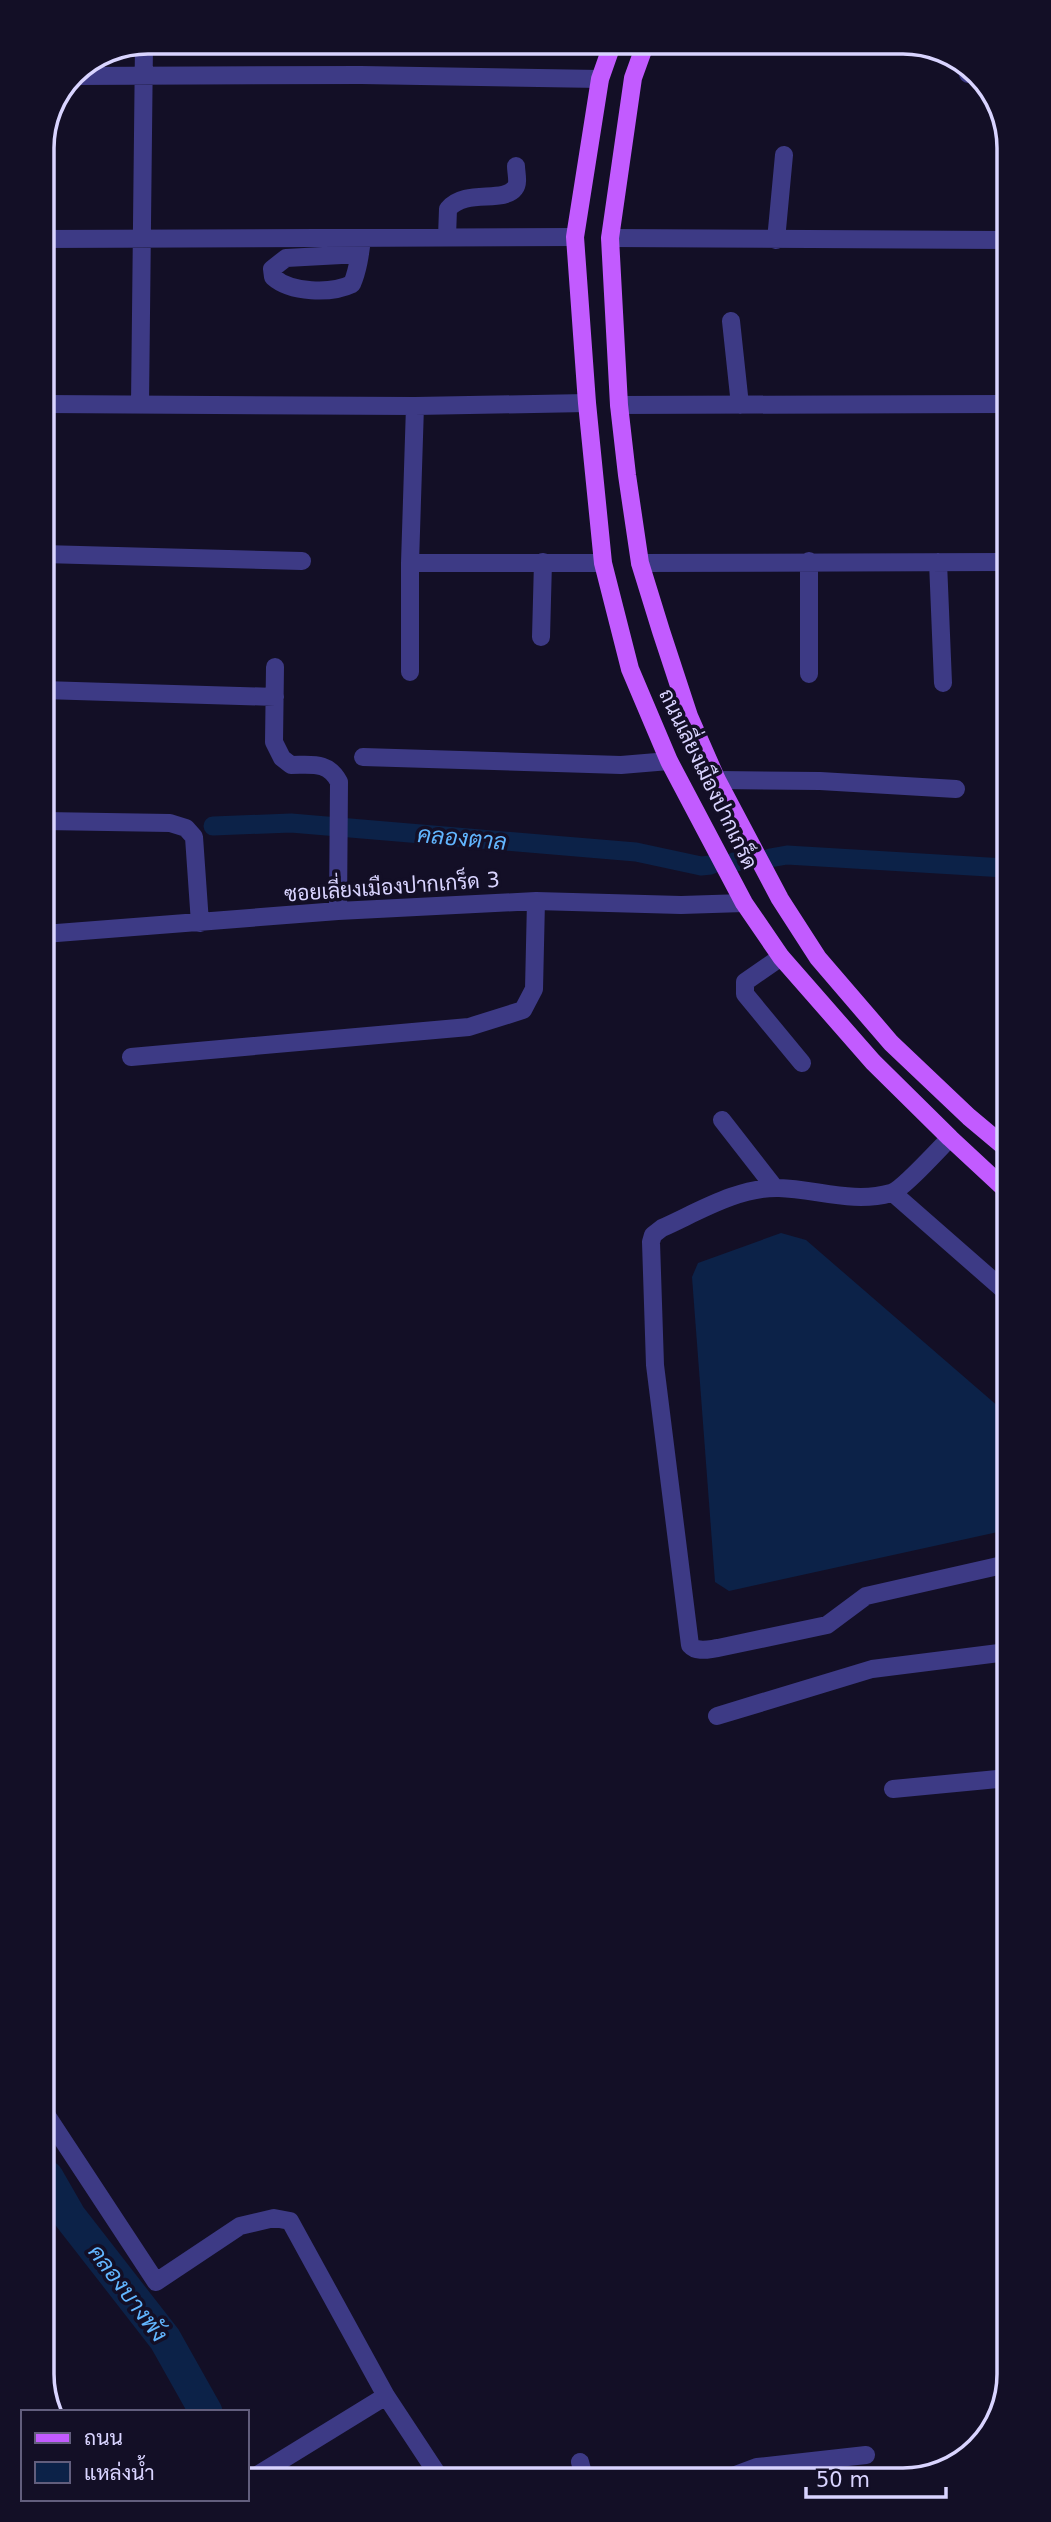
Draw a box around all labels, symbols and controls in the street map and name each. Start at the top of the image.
street label: ถนนเลี่ยงเมืองปากเกร็ด [654,681,769,873]
water label: คลองตาล [416,821,508,855]
street label: ซอยเลี่ยงเมืองปากเกร็ด 3 [283,860,501,907]
water label: คลองบางพัง [83,2239,174,2347]
legend [21,2410,248,2501]
text: ถนน [84,2426,123,2450]
text: แหล่งน้ำ [84,2455,155,2485]
scale bar [806,2456,946,2500]
text: 50 m [816,2468,870,2492]

